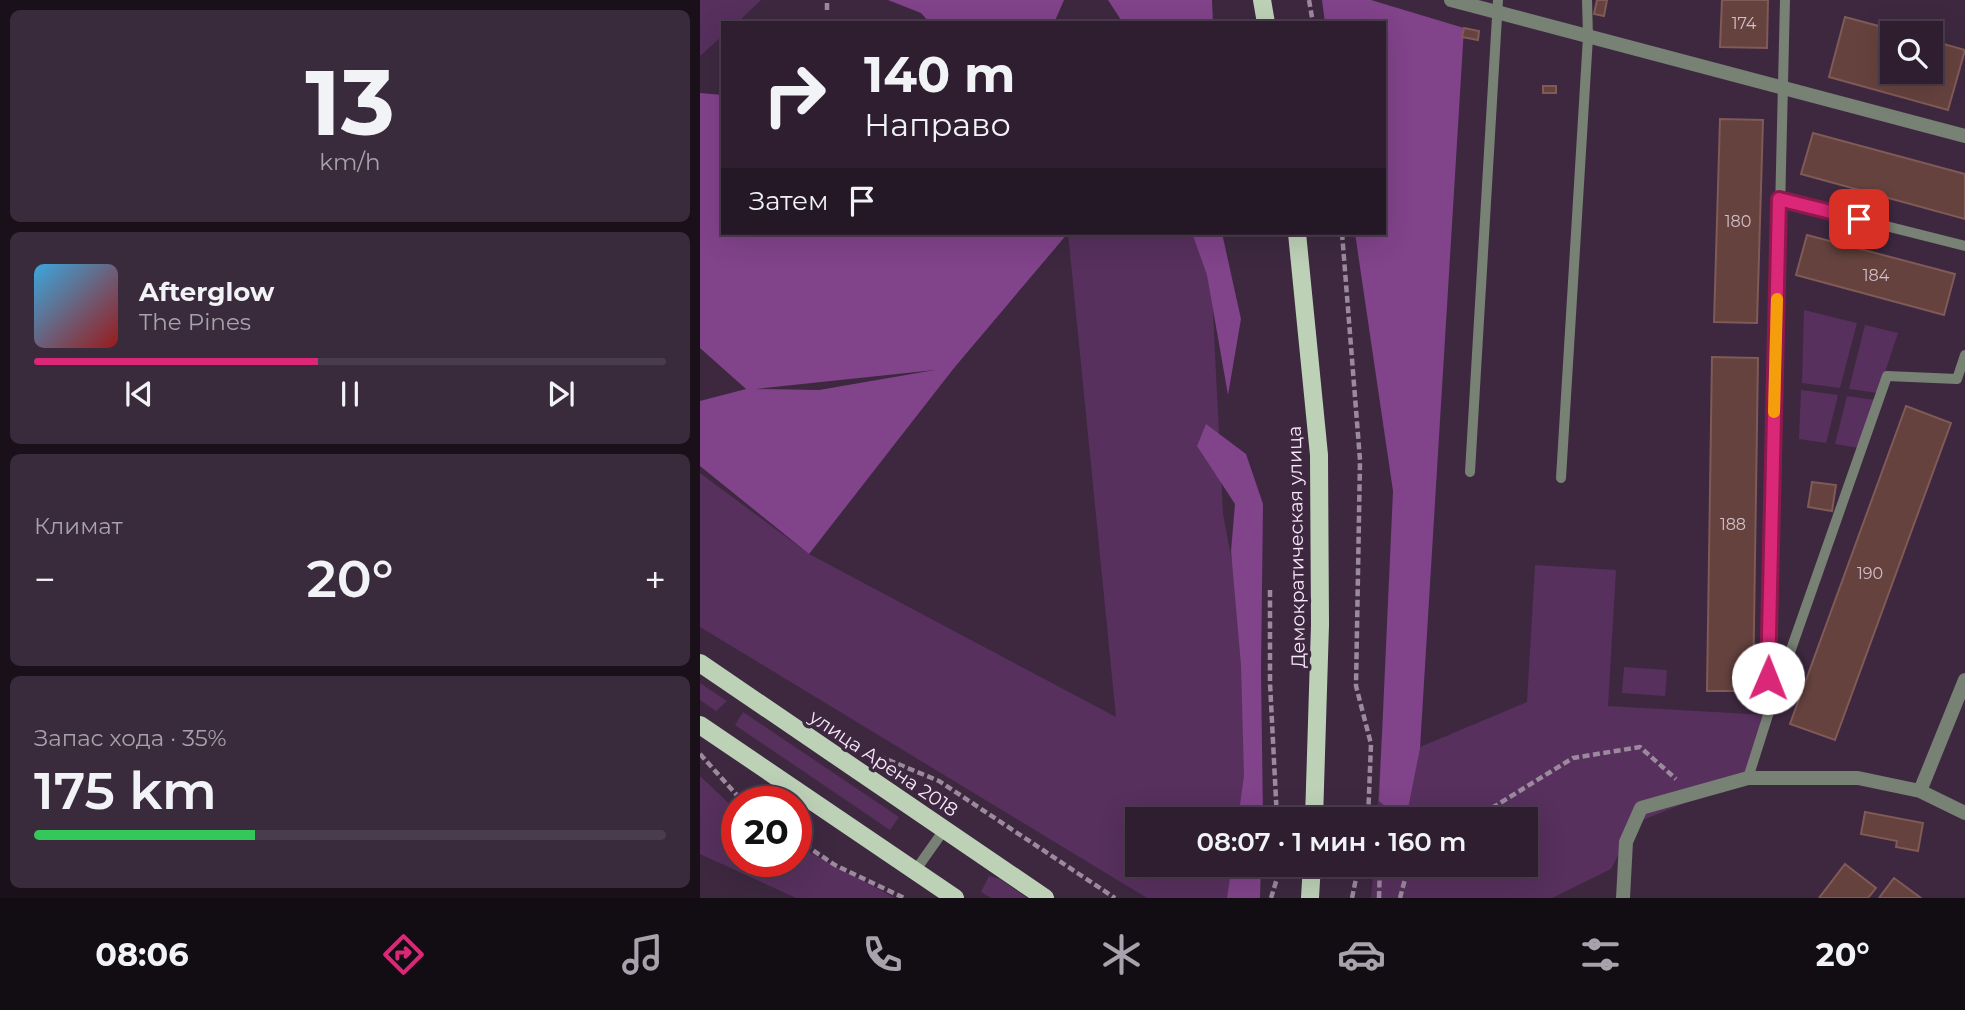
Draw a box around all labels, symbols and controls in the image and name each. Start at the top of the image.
house number: 174 [1732,14,1757,33]
map controls [1880,21,1943,84]
button: search [1880,21,1943,84]
text: 140 m [864,45,1016,104]
text: 13 [305,47,395,158]
icon: right [749,49,840,140]
text: Направо [864,105,1011,144]
text: km/h [319,148,381,176]
icon: arrive [843,182,881,220]
text: Затем [749,185,829,217]
pin [1829,189,1889,249]
icon: arrive [1840,200,1878,238]
house number: 180 [1725,212,1751,231]
house number: 184 [1863,266,1890,285]
text: Afterglow [139,276,274,308]
text: The Pines [139,308,251,336]
icon: previous [120,375,158,413]
icon: pause [331,375,369,413]
icon: next [542,375,580,413]
street label: Демократическая улица [1283,426,1310,668]
text: Климат [34,512,123,540]
house number: 188 [1720,515,1746,534]
text: 20° [306,547,394,610]
text: − [34,556,56,603]
text: + [644,556,666,603]
house number: 190 [1857,564,1883,583]
position arrow [1731,641,1805,715]
street label: улица Арена 2018 [804,705,962,822]
text: Запас хода · 35% [34,724,227,752]
text: 175 km [34,759,217,822]
speed limit sign: 20 [721,786,812,877]
text: 08:07 · 1 мин · 160 m [1197,826,1466,858]
icon: directions [379,930,428,979]
icon: music [618,930,667,979]
icon: phone [858,930,907,979]
icon: climate [1097,930,1146,979]
icon: car [1337,930,1386,979]
icon: filters [1576,930,1625,979]
text: 08:06 [95,935,189,974]
text: 20° [1816,935,1870,974]

